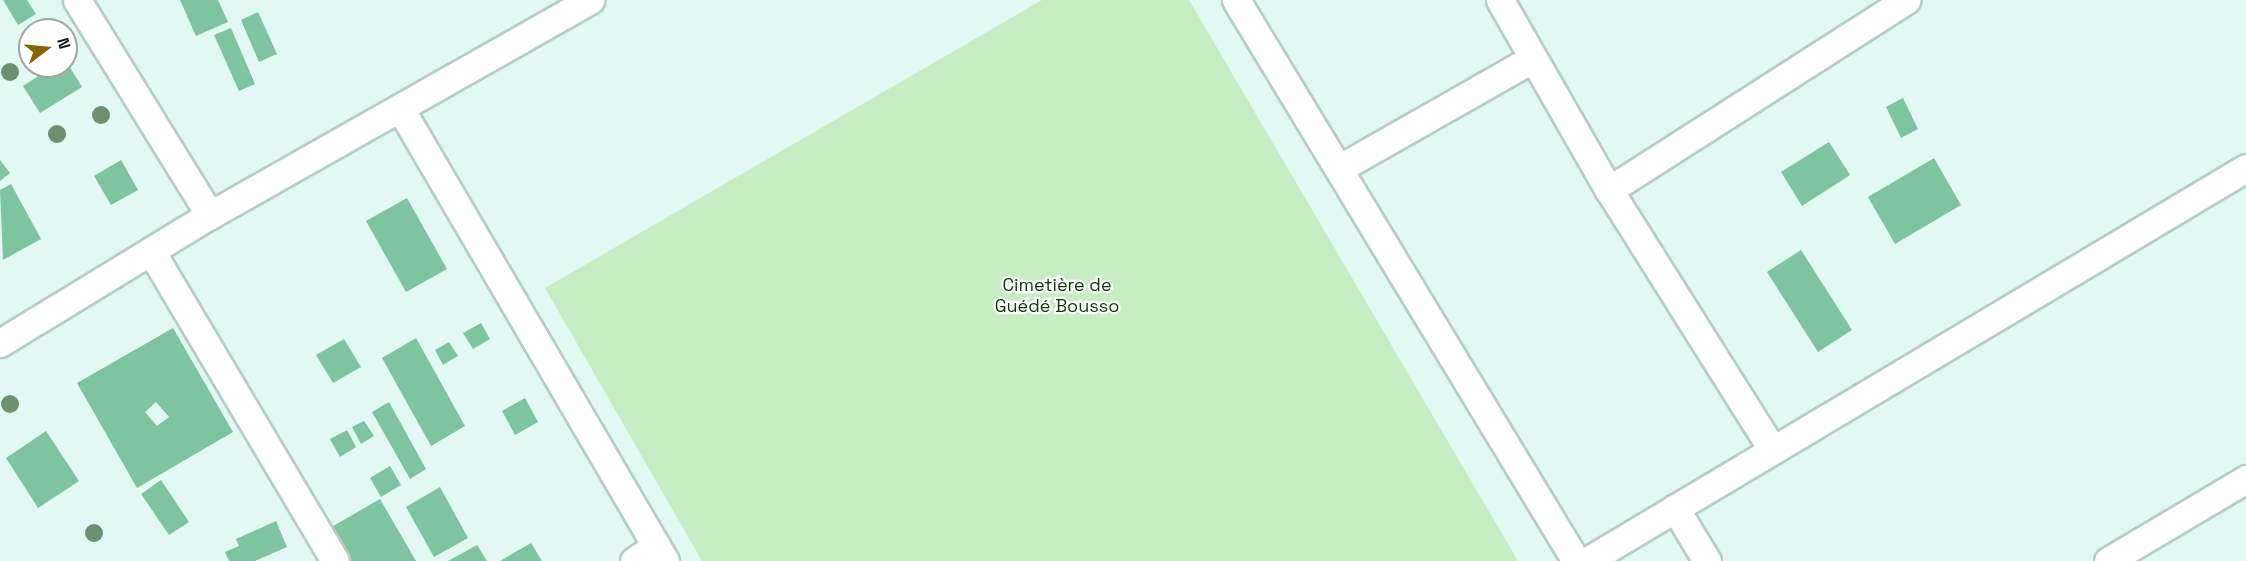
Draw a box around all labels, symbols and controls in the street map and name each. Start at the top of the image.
north arrow [18,18,78,78]
text: N [52,35,75,51]
park label: Cimetière de Guédé Bousso [995,275,1119,318]

